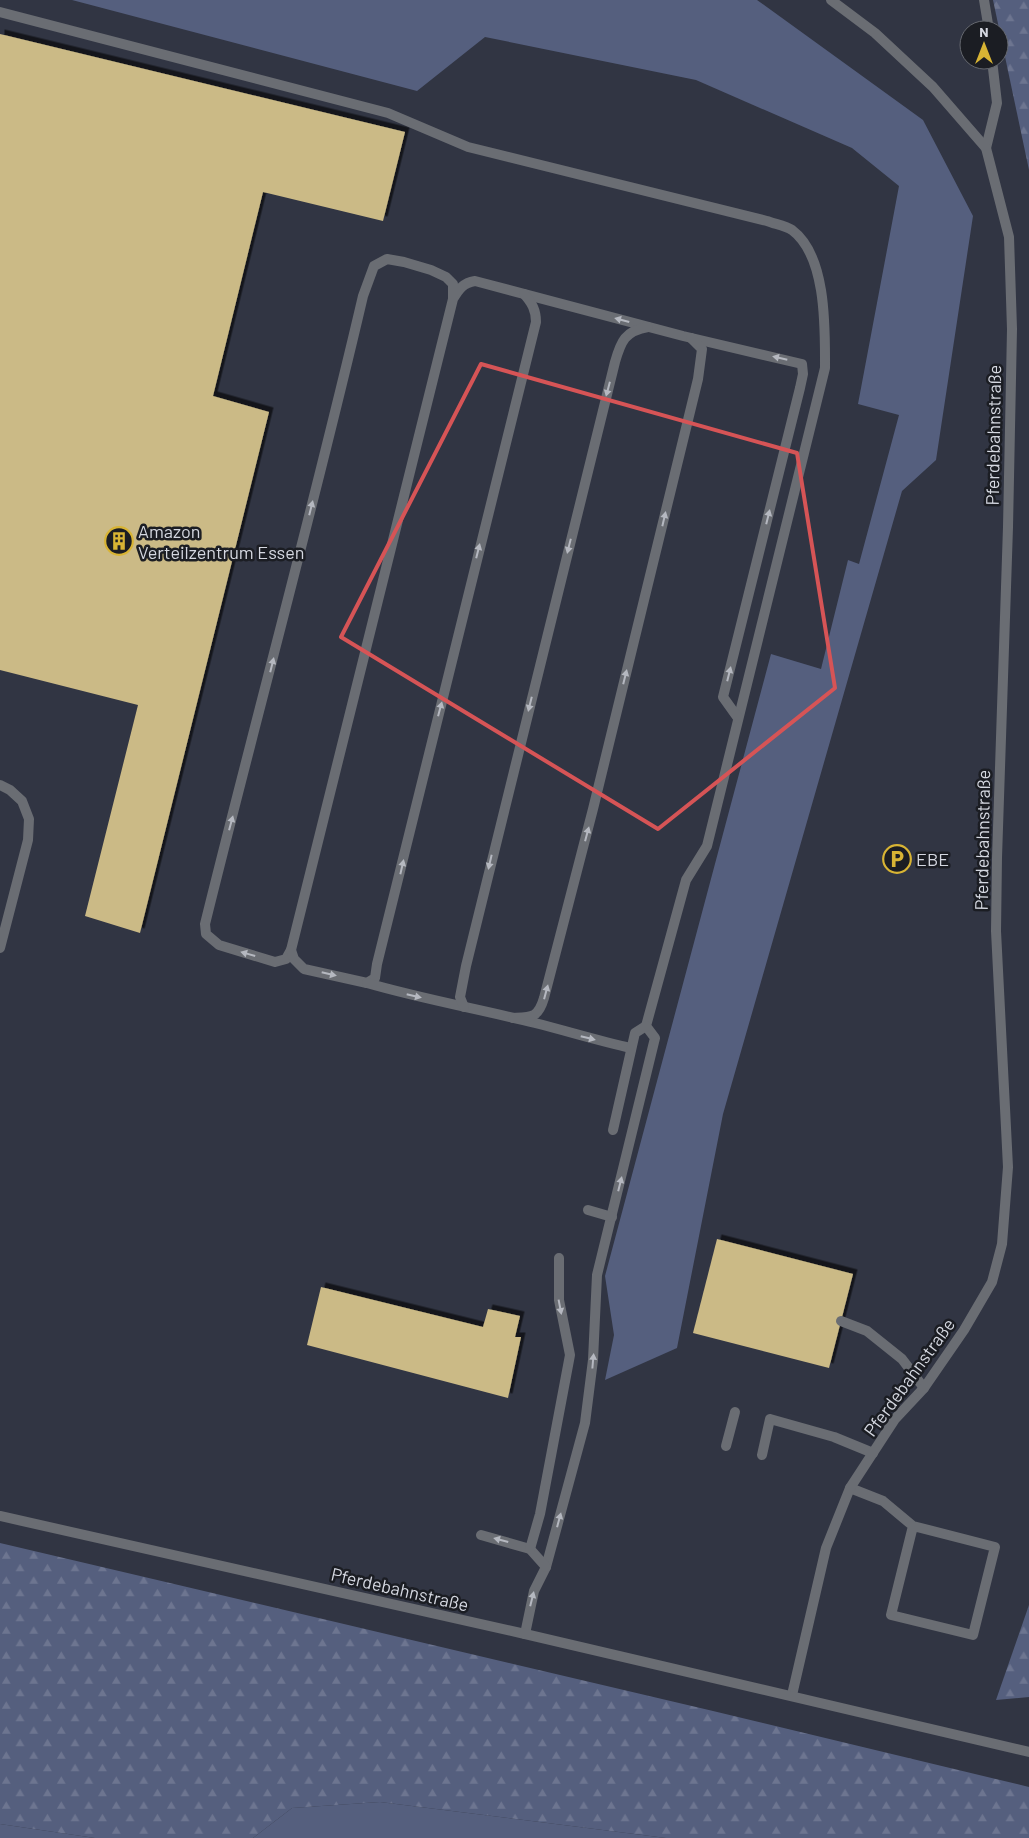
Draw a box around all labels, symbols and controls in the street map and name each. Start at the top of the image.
north arrow [959,20,1009,70]
text: N [979,23,989,40]
one-way arrow [614,315,629,323]
one-way arrow [772,354,787,362]
street label: Pferdebahnstraße [981,364,1005,506]
one-way arrow [603,381,611,396]
one-way arrow [308,500,316,515]
one-way arrow [765,509,773,524]
one-way arrow [660,511,668,526]
place label: Amazon Verteilzentrum Essen [138,520,305,563]
building icon: Amazon Verteilzentrum Essen [104,526,134,556]
one-way arrow [565,539,573,554]
one-way arrow [474,544,482,559]
one-way arrow [268,658,276,673]
one-way arrow [725,667,733,682]
one-way arrow [621,669,629,684]
one-way arrow [526,697,534,712]
one-way arrow [437,702,445,717]
street label: Pferdebahnstraße [970,769,994,911]
one-way arrow [227,815,235,830]
one-way arrow [583,827,591,842]
parking icon: EBE [882,844,912,874]
place label: EBE [916,848,949,870]
one-way arrow [486,854,494,869]
one-way arrow [398,860,406,875]
one-way arrow [241,950,256,958]
one-way arrow [321,970,336,978]
one-way arrow [542,984,550,999]
one-way arrow [406,992,421,1000]
one-way arrow [581,1034,596,1042]
one-way arrow [616,1177,624,1192]
one-way arrow [557,1299,565,1315]
street label: Pferdebahnstraße [859,1314,959,1440]
one-way arrow [589,1353,597,1369]
one-way arrow [555,1512,563,1527]
one-way arrow [493,1535,508,1543]
street label: Pferdebahnstraße [329,1562,471,1616]
one-way arrow [528,1592,536,1607]

